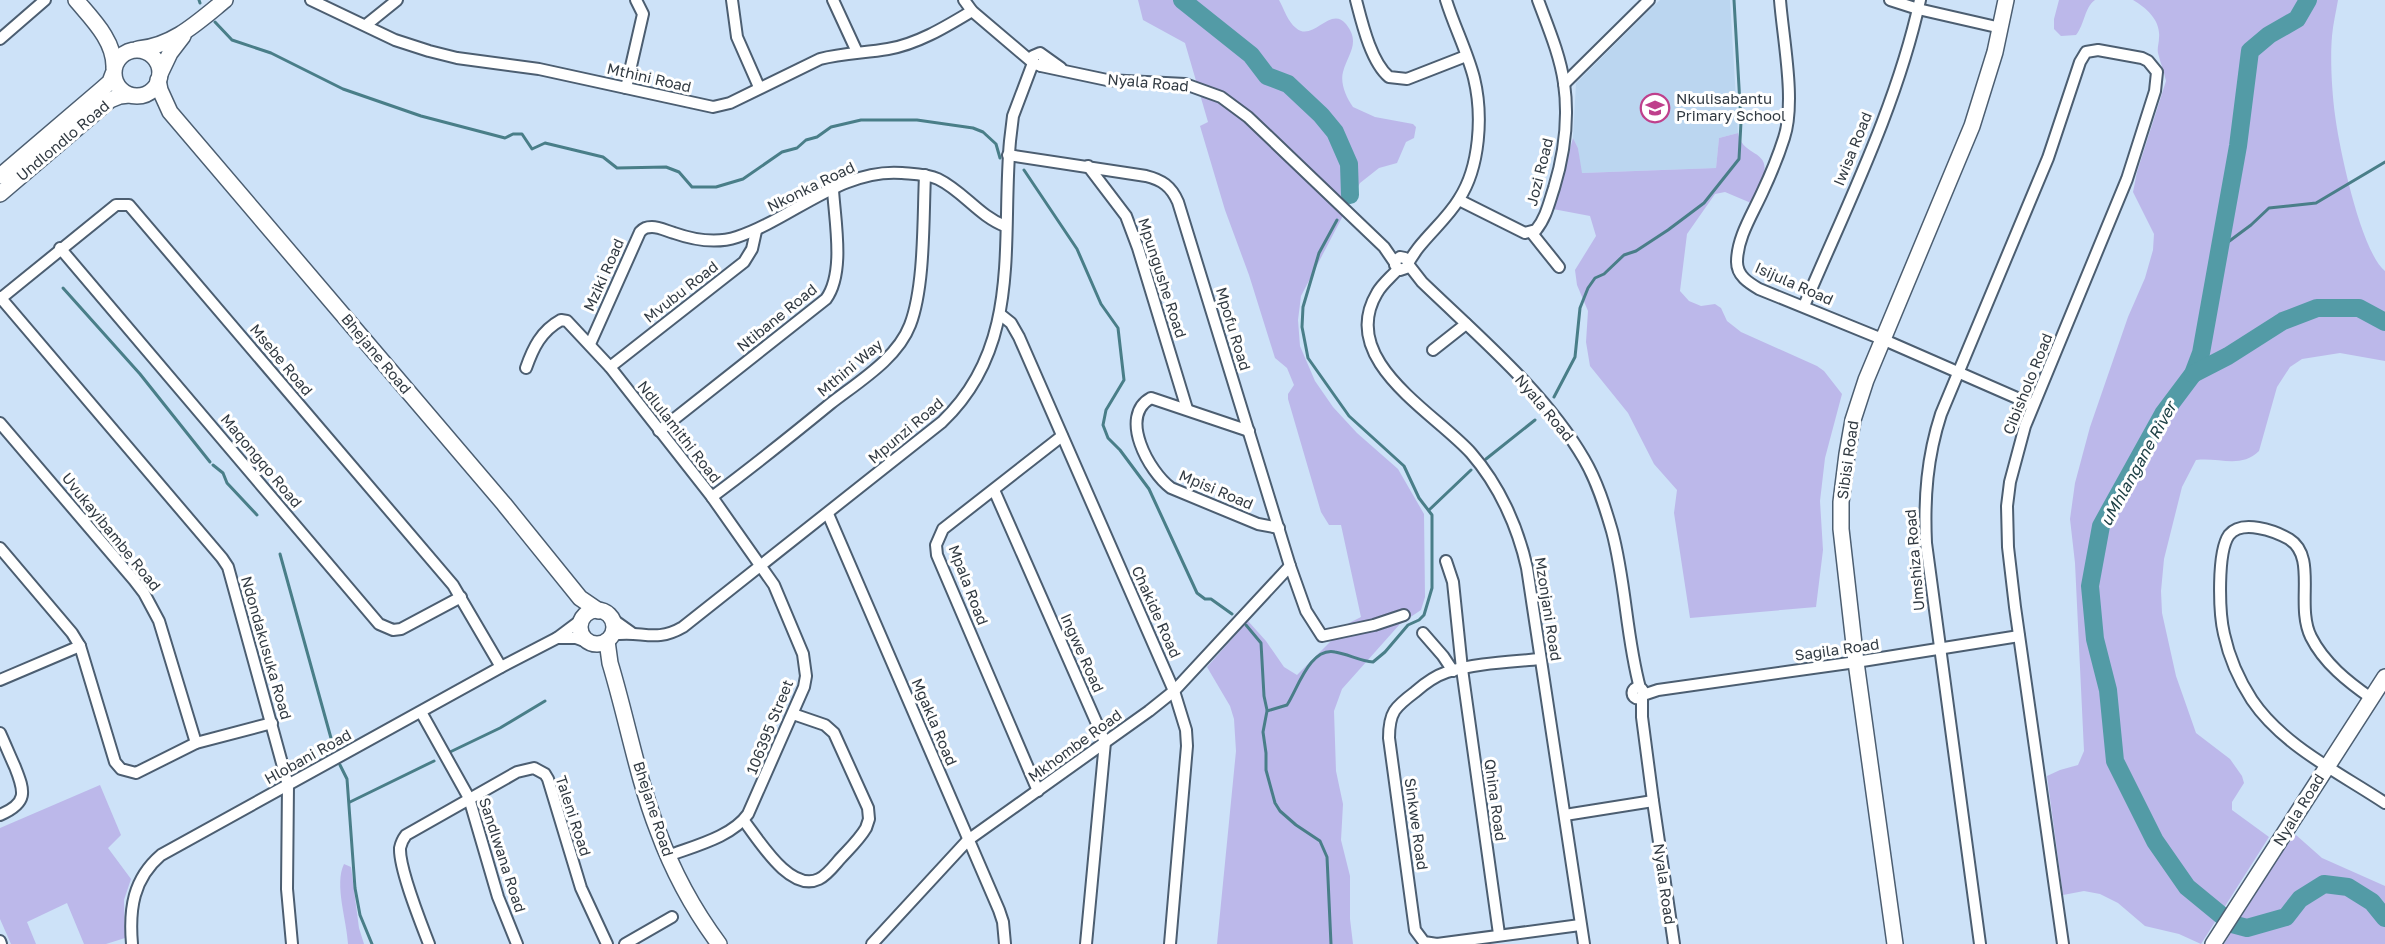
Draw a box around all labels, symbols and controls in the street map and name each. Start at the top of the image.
street label: Mthini Road [605,59,693,95]
street label: Nyala Road [1107,69,1190,95]
place label: Nkulisabantu Primary School [1676,89,1786,124]
school or university icon: Nkulisabantu Primary School [1639,92,1671,124]
street label: Undlondlo Road [12,96,112,184]
street label: Iwisa Road [1829,109,1875,188]
street label: Jozi Road [1522,136,1556,208]
street label: Nkonka Road [764,157,857,215]
street label: Mpungushe Road [1135,215,1191,340]
street label: Mziki Road [579,235,627,314]
street label: Mvubu Road [640,257,721,326]
street label: Isijula Road [1753,258,1836,308]
street label: Ntibane Road [733,280,820,355]
street label: Mpofu Road [1213,285,1255,372]
street label: Bhejane Road [338,310,415,397]
street label: Msebe Road [247,320,317,399]
street label: Cibisholo Road [1999,330,2056,437]
street label: Mthini Way [813,334,886,400]
street label: Nyala Road [1512,370,1578,444]
street label: Ndlulamithi Road [634,377,725,486]
street label: Mpunzi Road [864,394,947,467]
water label: uMhlangane River [2096,396,2182,529]
street label: Maqongqo Road [217,410,306,511]
street label: Sibisi Road [1833,419,1861,500]
street label: Mpisi Road [1177,465,1256,513]
street label: Uvukayibambe Road [59,469,165,594]
street label: Umshiza Road [1901,508,1927,612]
street label: Mpala Road [945,542,992,627]
street label: Mzonjani Road [1532,556,1566,662]
street label: Chakide Road [1129,563,1185,660]
street label: Ndondakusuka Road [238,574,296,722]
street label: Ingwe Road [1058,610,1108,695]
street label: Sagila Road [1793,634,1880,664]
street label: Mgakla Road [908,675,961,768]
street label: 106395 Street [742,677,796,777]
street label: Mkhombe Road [1024,705,1125,785]
street label: Hlobani Road [261,725,354,787]
street label: Qhina Road [1481,758,1511,842]
street label: Bhejane Road [630,759,678,859]
street label: Nyala Road [2269,770,2327,849]
street label: Taleni Road [552,773,595,858]
street label: Sinkwe Road [1402,777,1432,871]
street label: Sandlwana Road [476,795,530,914]
street label: Nyala Road [1650,842,1680,926]

